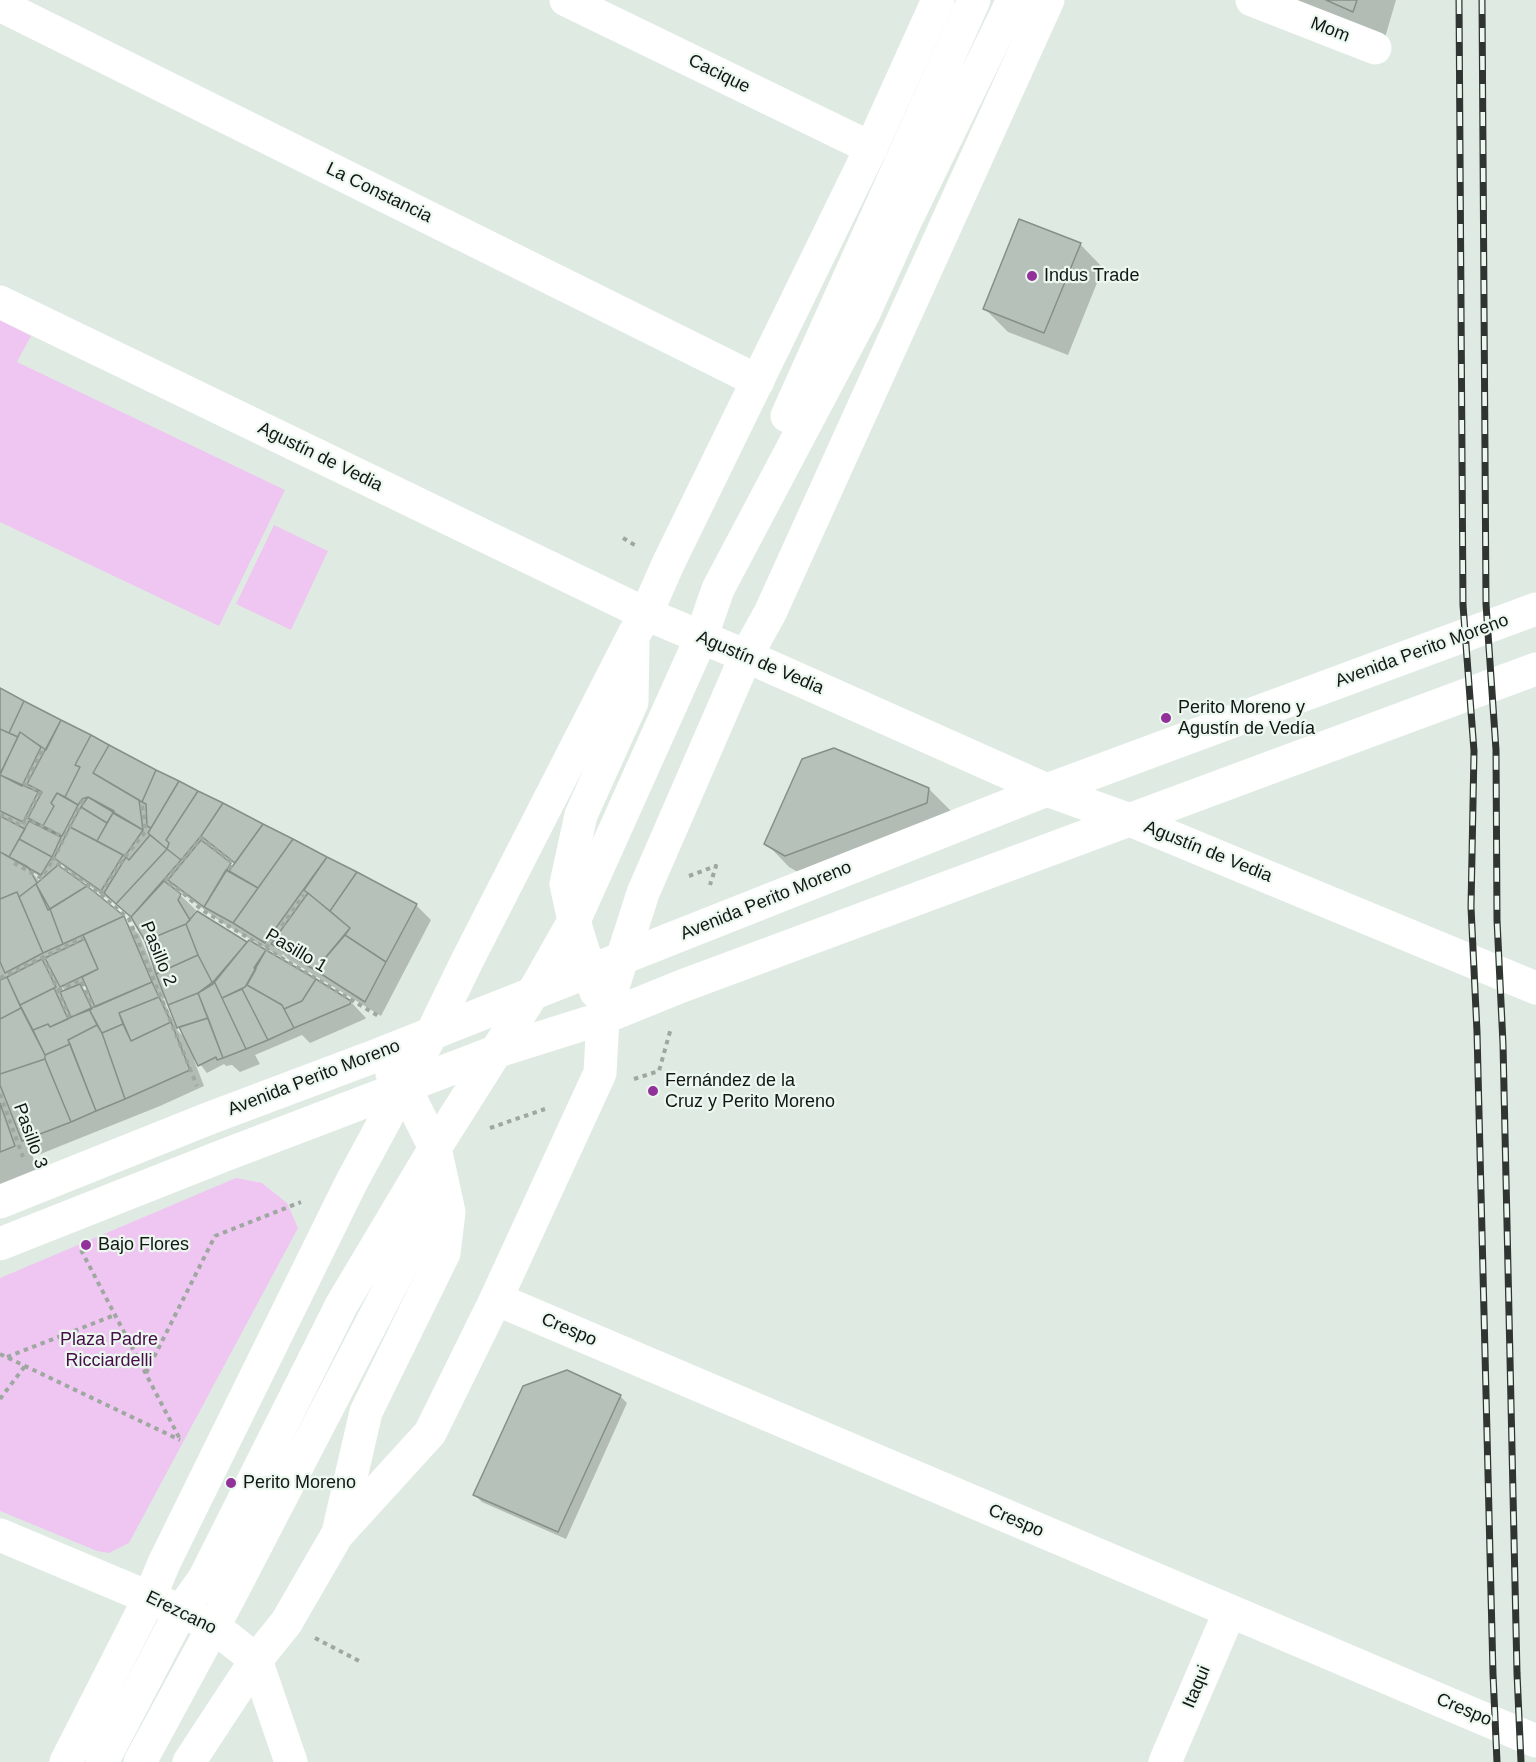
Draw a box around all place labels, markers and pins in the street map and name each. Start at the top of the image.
place label: Indus Trade [1044,265,1139,287]
marker: Indus Trade [1025,269,1039,283]
place label: Perito Moreno y Agustín de Vedía [1178,697,1315,740]
marker: Perito Moreno y Agustín de Vedía [1159,711,1173,725]
place label: Fernández de la Cruz y Perito Moreno [665,1070,835,1112]
marker: Fernández de la Cruz y Perito Moreno [646,1084,660,1098]
place label: Bajo Flores [98,1234,189,1256]
marker: Bajo Flores [79,1238,93,1252]
place label: Perito Moreno [243,1472,356,1494]
marker: Perito Moreno [224,1476,238,1490]

